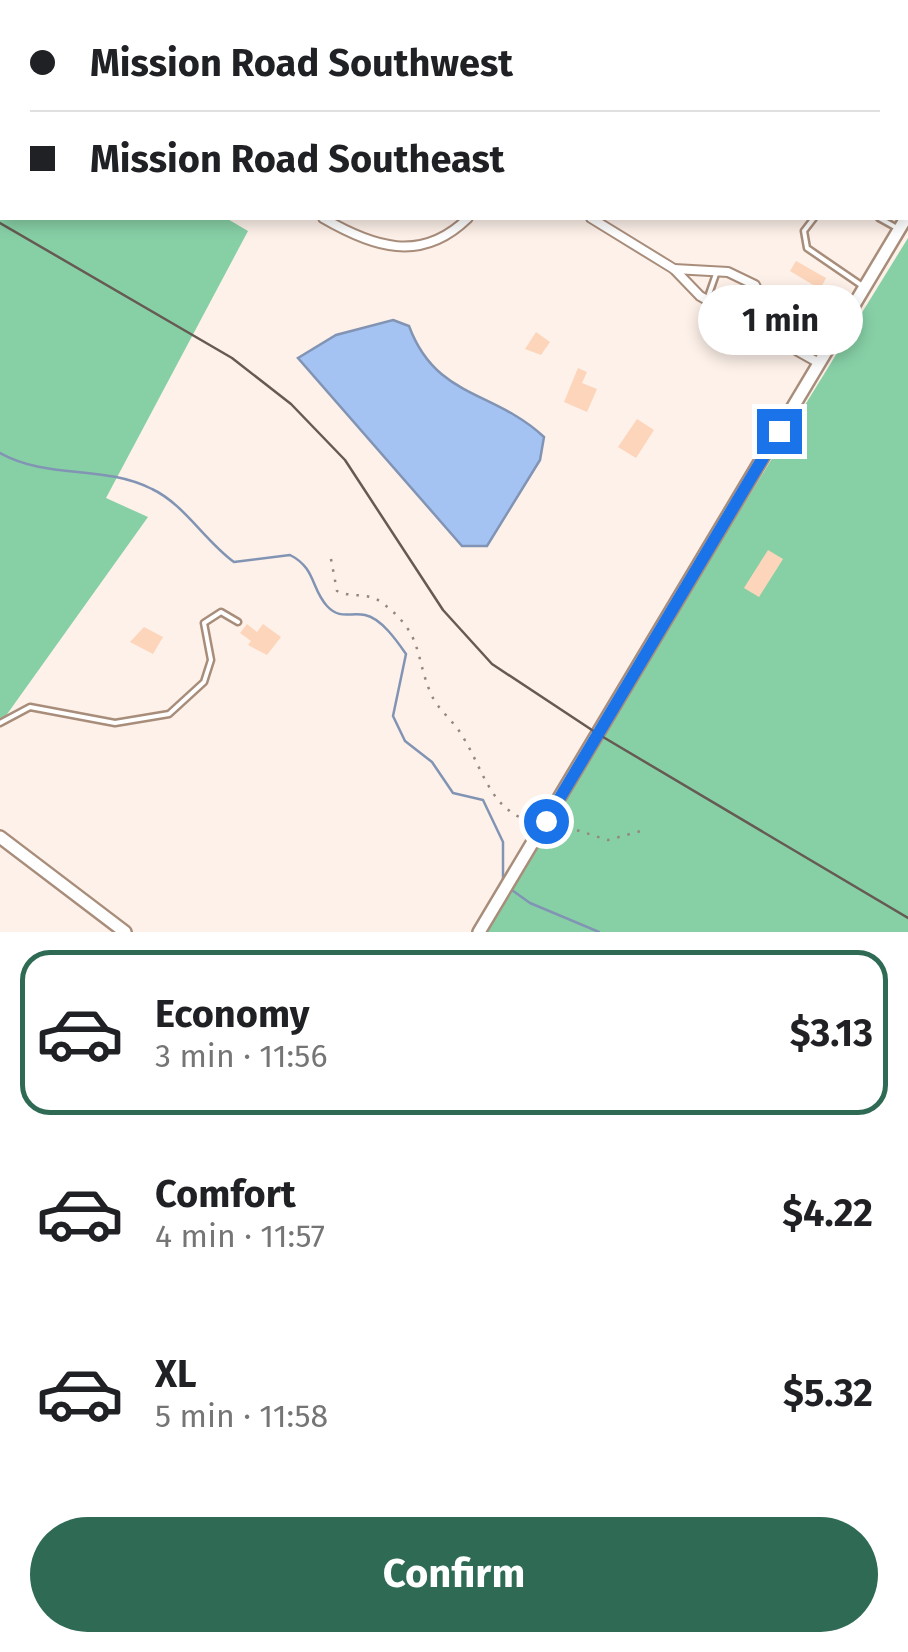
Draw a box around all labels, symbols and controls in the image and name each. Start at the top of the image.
text: Mission Road Southwest [90,40,513,86]
text: Mission Road Southeast [90,136,505,182]
callout: 1 min [696,286,862,356]
text: 1 min [742,301,819,339]
route end [757,409,802,454]
route start [524,799,569,844]
icon: car [35,988,125,1078]
text: Economy [155,991,310,1037]
text: $3.13 [790,1010,873,1056]
text: 3 min · 11:56 [155,1037,327,1075]
icon: car [35,1168,125,1258]
text: Comfort [155,1171,296,1217]
text: $4.22 [782,1190,873,1236]
text: 4 min · 11:57 [155,1217,325,1255]
icon: car [35,1348,125,1438]
text: XL [155,1351,197,1397]
text: $5.32 [783,1370,873,1416]
text: 5 min · 11:58 [155,1397,328,1435]
button: Confirm [30,1517,878,1632]

